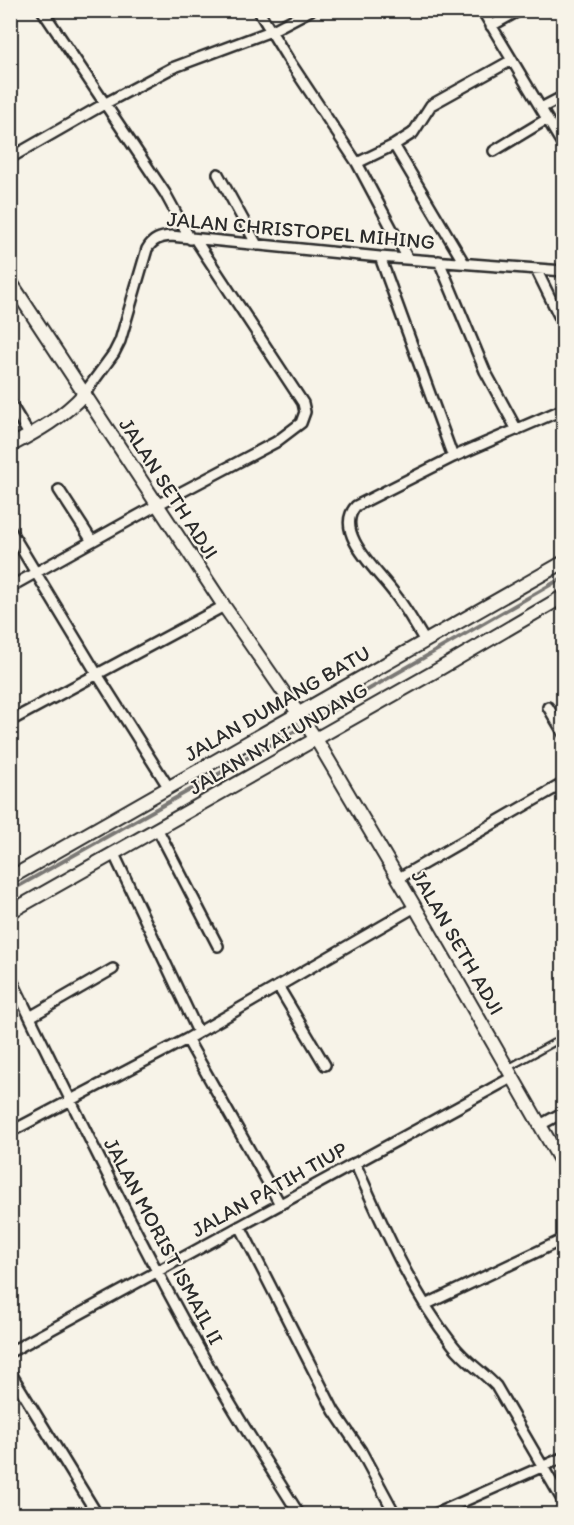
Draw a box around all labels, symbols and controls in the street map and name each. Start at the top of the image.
street label: JALAN CHRISTOPEL MIHING [166,206,436,254]
street label: JALAN SETH ADJI [114,413,224,563]
street label: JALAN DUMANG BATU [180,640,374,766]
street label: JALAN NYAI UNDANG [184,677,372,799]
street label: JALAN SETH ADJI [406,865,510,1019]
street label: JALAN MORIST ISMAIL II [99,1133,229,1349]
street label: JALAN PATIH TIUP [187,1136,351,1242]

